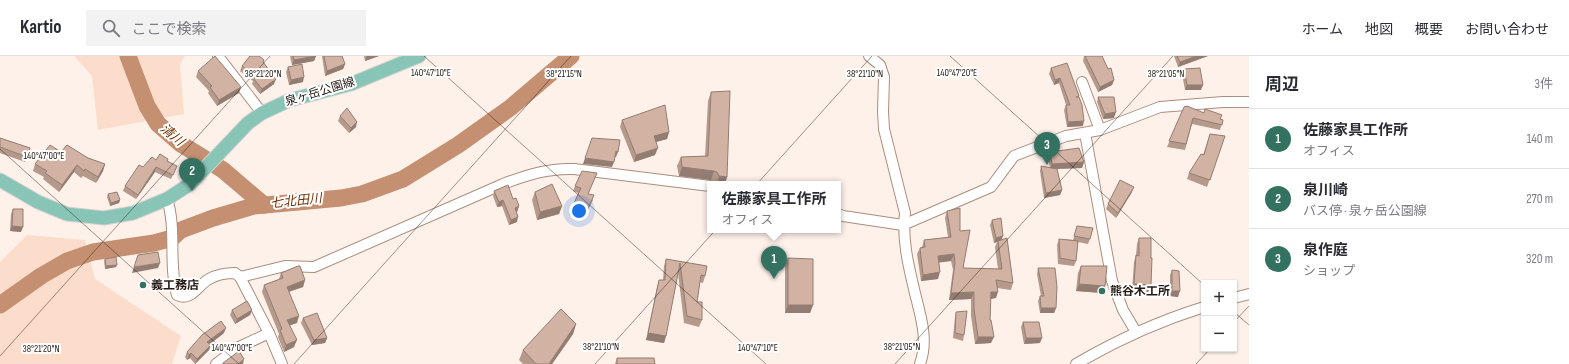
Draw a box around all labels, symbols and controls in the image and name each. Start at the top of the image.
search box [86,10,366,46]
text: Kartio [20,16,62,39]
icon: search [100,17,122,39]
text: ここで検索 [132,20,207,39]
text: ホーム [1301,21,1343,38]
text: 地図 [1365,21,1393,38]
text: 概要 [1415,21,1443,38]
text: お問い合わせ [1465,21,1549,38]
text: 140°47'10"E [411,67,451,79]
text: 140°47'20"E [937,67,977,79]
text: 38°21'20"N [244,68,282,80]
text: 38°21'15"N [546,68,582,80]
text: 38°21'10"N [847,68,883,80]
text: 38°21'05"N [1148,68,1184,80]
street label: 泉ヶ岳公園線 [283,74,357,110]
text: 周辺 [1265,75,1299,95]
text: 3件 [1535,76,1553,92]
water label: 清川 [157,121,189,151]
text: 佐藤家具工作所 [1303,121,1408,140]
text: 1 [1275,131,1281,147]
text: 140 m [1527,131,1553,147]
pin: 3 [1034,132,1060,165]
text: オフィス [1303,143,1355,159]
text: 140°47'00"E [24,150,64,162]
pin: 2 [179,158,205,191]
popup [707,181,841,233]
text: 泉川崎 [1303,181,1348,200]
water label: 七北田川 [269,190,325,212]
text: 佐藤家具工作所 [721,190,827,209]
text: 2 [1275,191,1281,207]
text: 270 m [1526,191,1553,207]
your location [569,201,589,221]
text: バス停 · 泉ヶ岳公園線 [1303,203,1427,219]
text: オフィス [721,212,773,228]
text: 泉作庭 [1303,241,1348,260]
pin: 1 [761,246,787,279]
text: 3 [1275,251,1281,267]
text: 320 m [1526,251,1553,267]
text: ショップ [1303,263,1355,279]
place label: 義工務店 [151,278,199,293]
marker: 義工務店 [138,280,148,290]
map controls [1201,280,1237,352]
button: + [1201,280,1237,316]
place label: 熊谷木工所 [1110,284,1170,299]
marker: 熊谷木工所 [1097,286,1107,296]
button: − [1201,316,1237,352]
text: 38°21'10"N [583,341,619,353]
text: 38°21'05"N [884,341,920,353]
text: 140°47'00"E [212,342,252,354]
text: 140°47'10"E [738,342,778,354]
text: 38°21'20"N [22,343,60,355]

